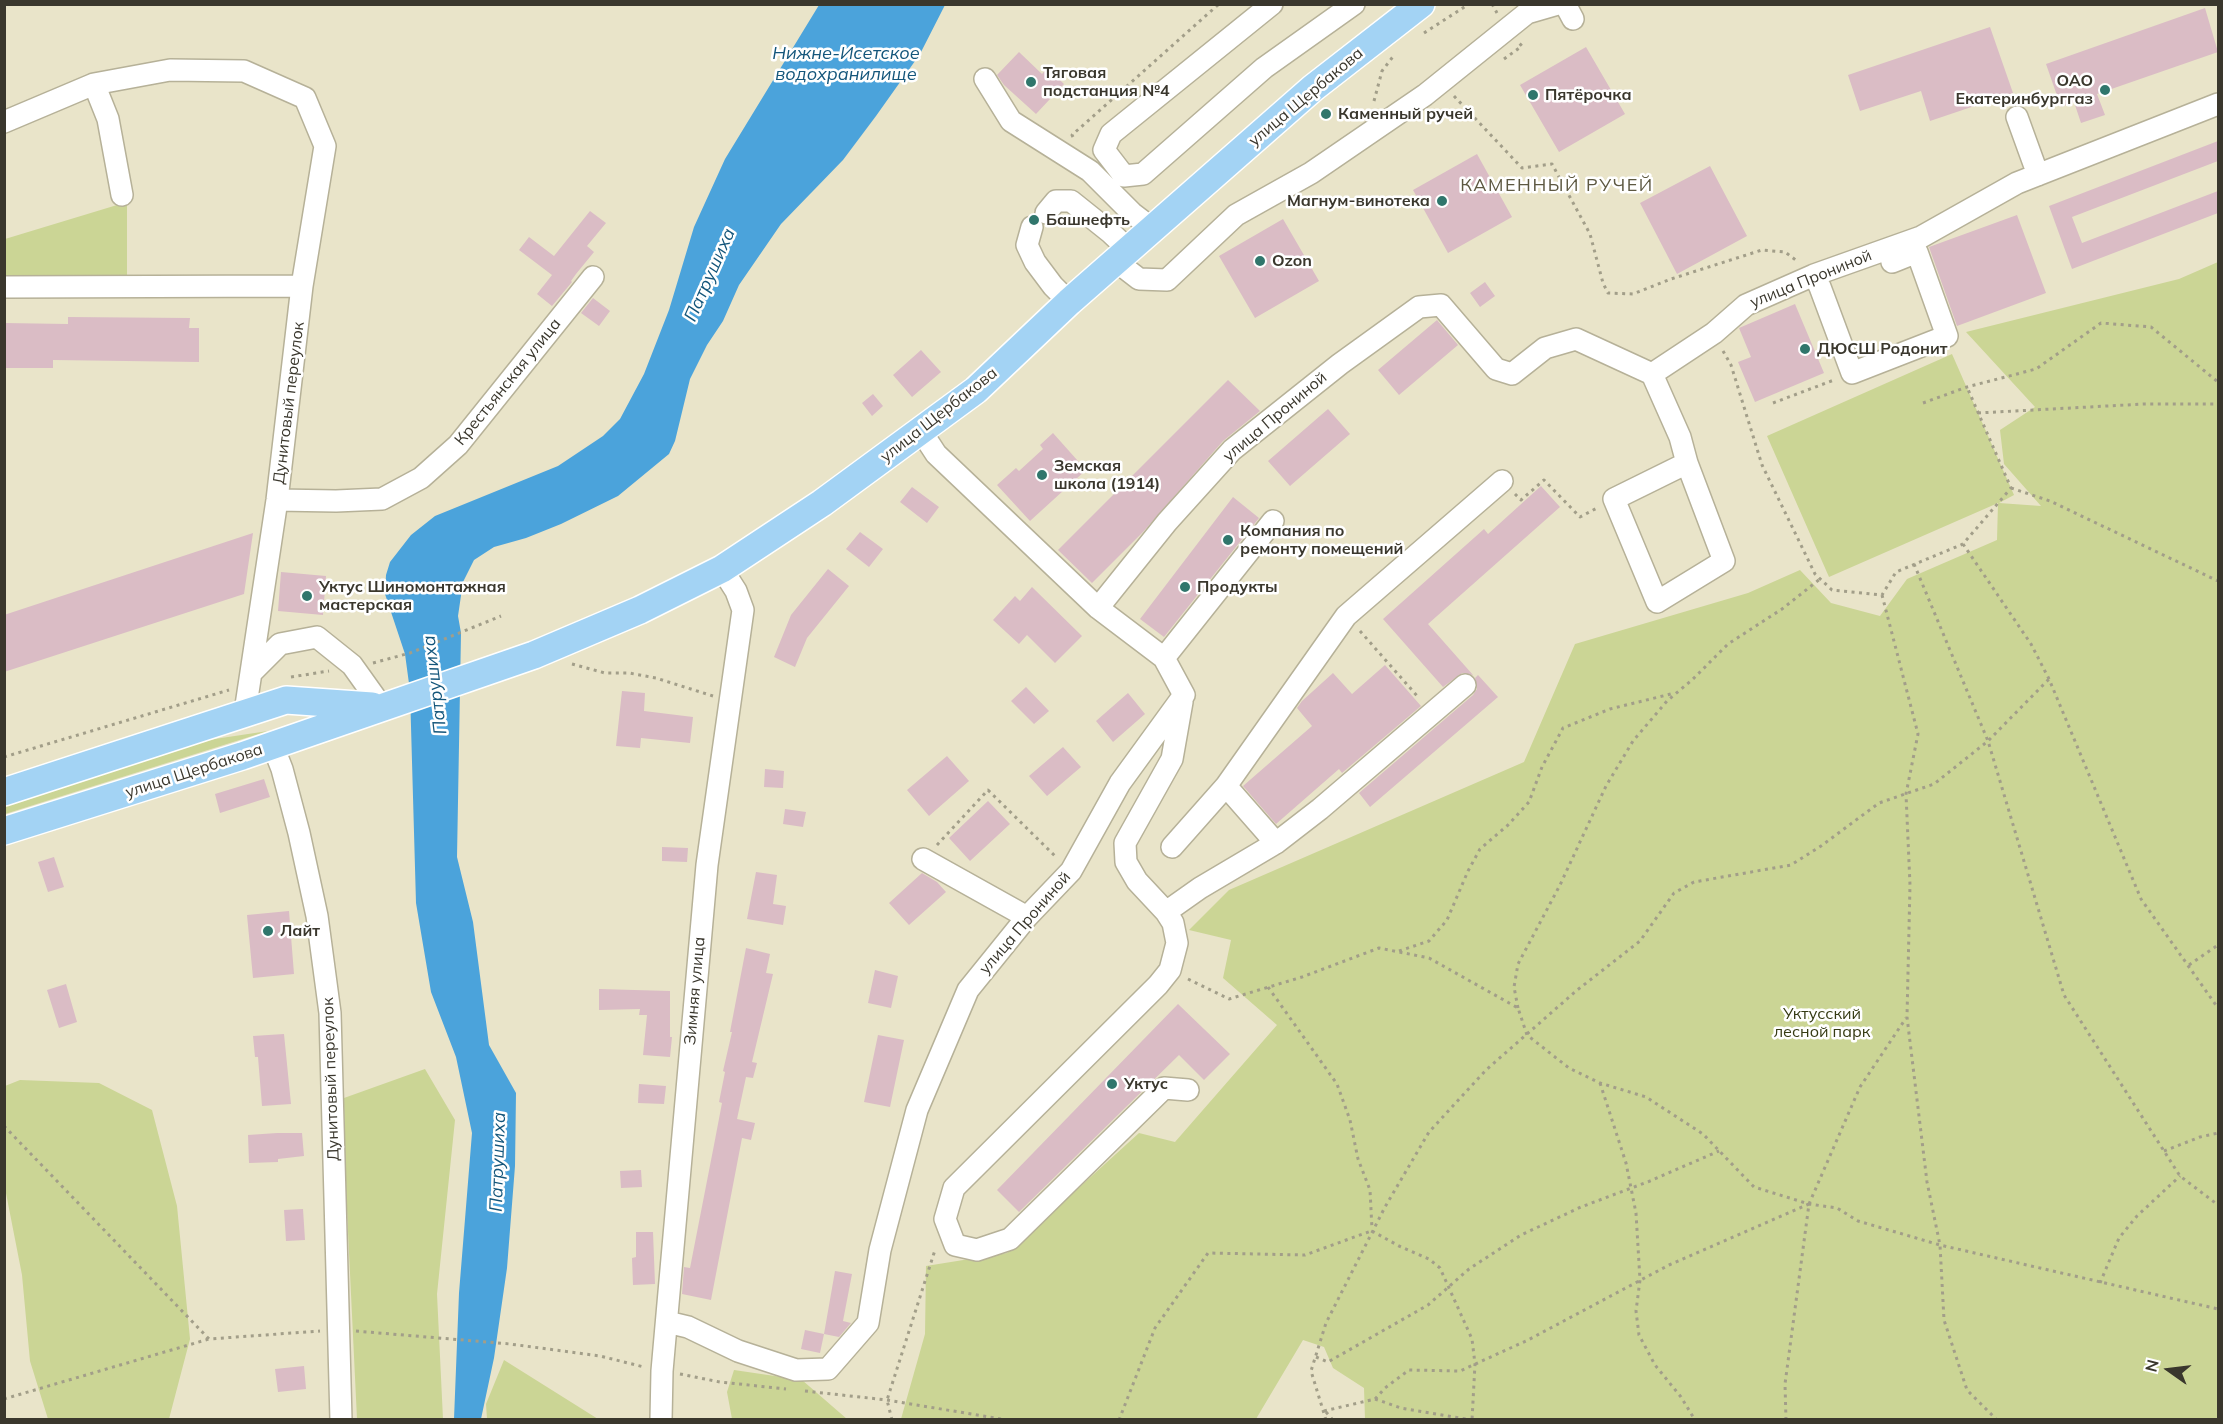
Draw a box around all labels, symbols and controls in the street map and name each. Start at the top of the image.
water label: Нижне-Исетское водохранилище [772,43,920,86]
street label: улица Щербакова [1245,44,1367,150]
place label: Тяговая подстанция №4 [1043,63,1170,101]
place label: ОАО Екатеринбурггаз [1955,71,2093,109]
marker: Тяговая подстанция №4 [1024,75,1038,89]
marker: ОАО Екатеринбурггаз [2098,83,2112,97]
place label: Пятёрочка [1545,85,1632,105]
marker: Пятёрочка [1526,88,1540,102]
place label: Каменный ручей [1338,104,1473,124]
marker: Каменный ручей [1319,107,1333,121]
district label: КАМЕННЫЙ РУЧЕЙ [1460,175,1654,197]
place label: Магнум-винотека [1287,191,1430,211]
marker: Магнум-винотека [1435,194,1449,208]
place label: Башнефть [1046,210,1130,230]
marker: Башнефть [1027,213,1041,227]
water label: Патрушиха [680,225,740,325]
street label: улица Прониной [1747,246,1875,312]
place label: Ozon [1272,251,1312,271]
marker: Ozon [1253,254,1267,268]
street label: Крестьянская улица [451,315,565,449]
street label: Дунитовый переулок [269,321,309,485]
place label: ДЮСШ Родонит [1817,339,1948,359]
marker: ДЮСШ Родонит [1798,342,1812,356]
street label: улица Щербакова [877,363,1001,467]
street label: улица Прониной [1219,368,1331,466]
place label: Земская школа (1914) [1054,456,1160,494]
marker: Земская школа (1914) [1035,468,1049,482]
place label: Компания по ремонту помещений [1240,521,1403,559]
marker: Компания по ремонту помещений [1221,533,1235,547]
place label: Уктус Шиномонтажная мастерская [319,577,506,615]
place label: Продукты [1197,577,1278,597]
marker: Продукты [1178,580,1192,594]
marker: Уктус Шиномонтажная мастерская [300,589,314,603]
water label: Патрушиха [418,634,452,736]
street label: улица Щербакова [123,740,265,802]
street label: улица Прониной [975,868,1075,978]
place label: Лайт [280,921,320,941]
marker: Лайт [261,924,275,938]
street label: Зимняя улица [681,936,709,1046]
street label: Дунитовый переулок [319,997,343,1161]
park label: Уктусский лесной парк [1774,1004,1870,1042]
place label: Уктус [1124,1074,1168,1094]
marker: Уктус [1105,1077,1119,1091]
water label: Патрушиха [485,1112,511,1212]
north arrow [2139,1340,2199,1400]
text: N [2140,1357,2163,1374]

